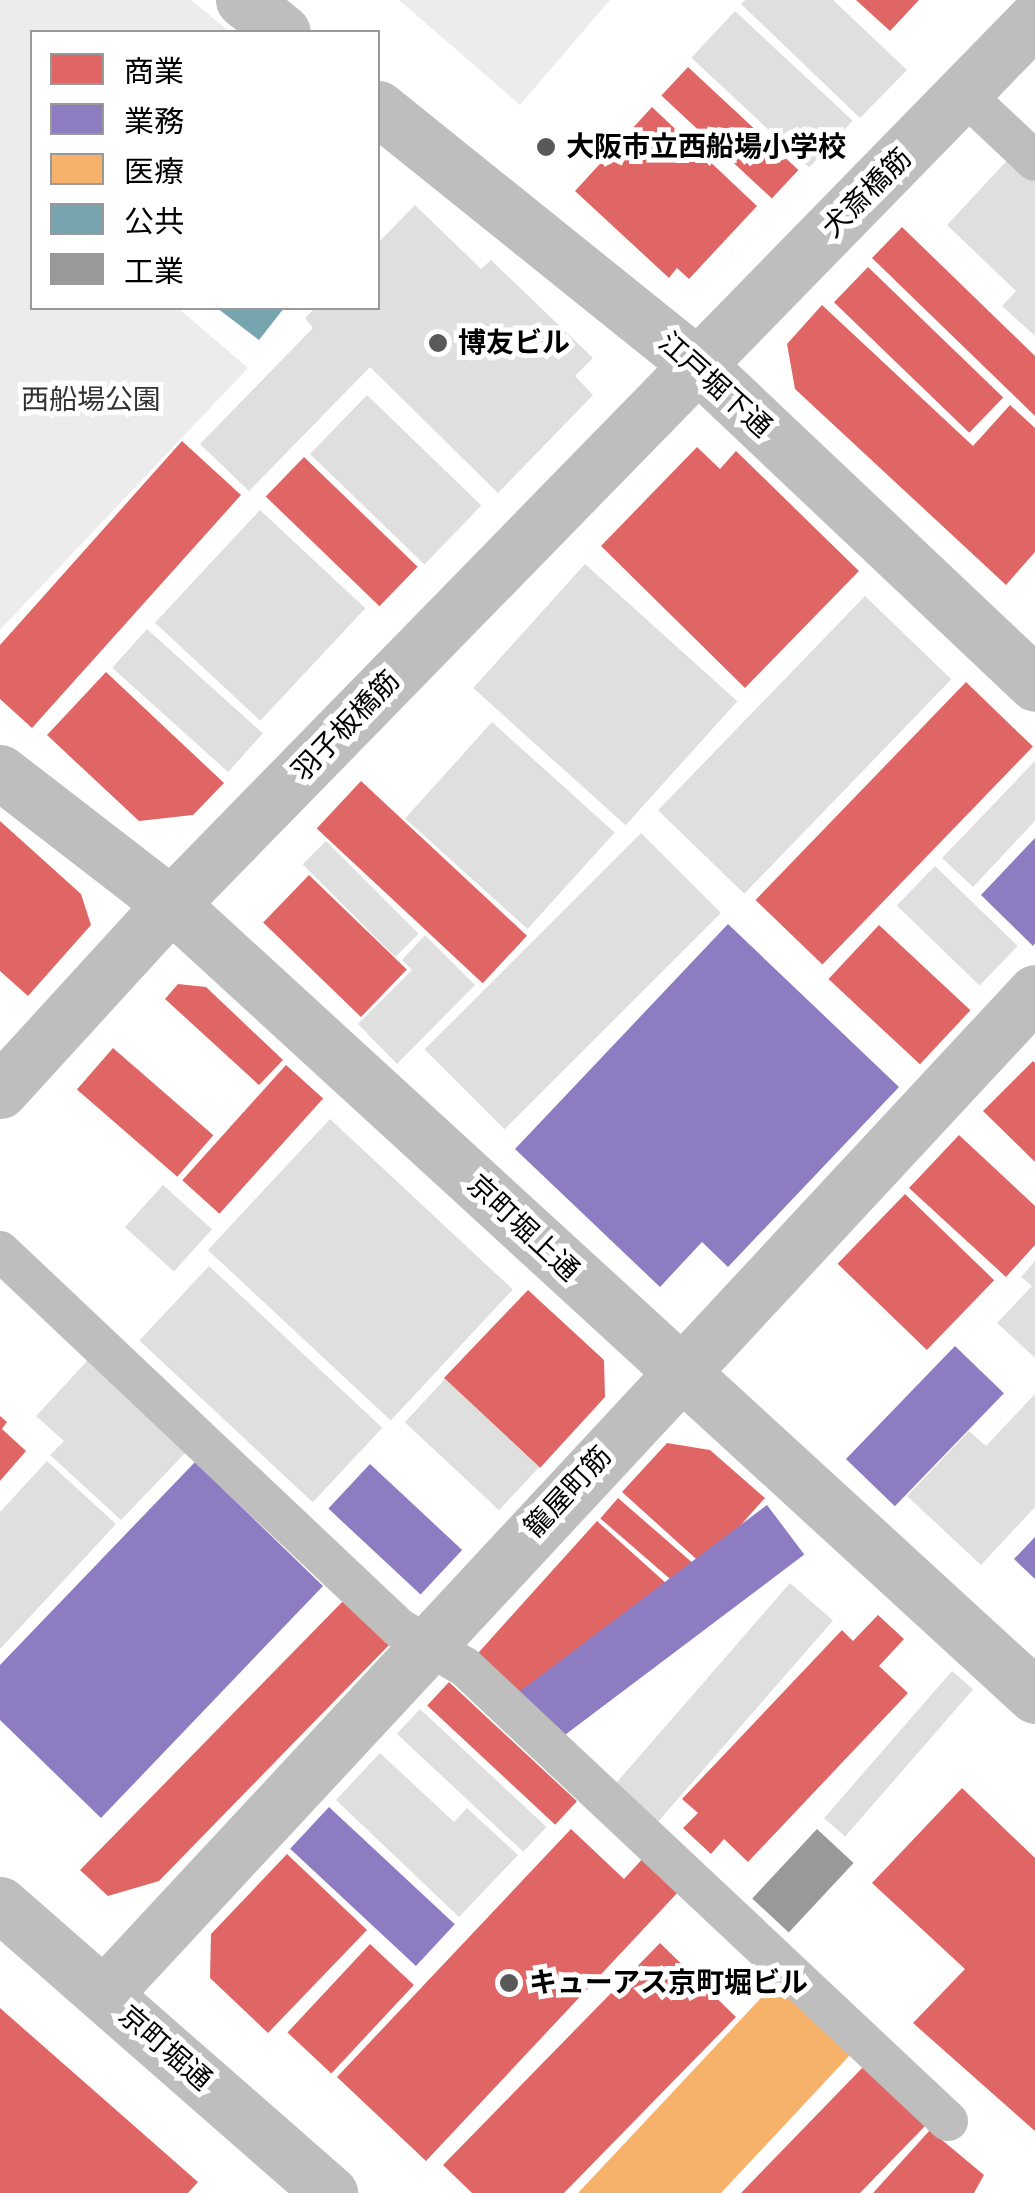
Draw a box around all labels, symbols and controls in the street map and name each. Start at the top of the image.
legend [30,30,380,310]
text: 商業 [124,54,184,89]
text: 業務 [124,104,184,139]
place label: 大阪市立西船場小学校 [566,130,846,164]
marker: 大阪市立西船場小学校 [535,136,557,158]
street label: 犬斎橋筋 [816,142,918,244]
text: 医療 [124,154,184,189]
text: 公共 [124,204,184,239]
text: 工業 [124,254,184,289]
place label: 博友ビル [458,326,570,360]
street label: 江戸堀下通 [652,326,778,444]
marker: 博友ビル [427,332,449,354]
park label: 西船場公園 [21,383,161,417]
street label: 羽子板橋筋 [285,664,407,788]
street label: 京町堀上通 [460,1168,586,1288]
street label: 籠屋町筋 [518,1440,618,1544]
place label: キューアス京町堀ビル [529,1966,809,2000]
marker: キューアス京町堀ビル [498,1972,520,1994]
street label: 京町堀通 [112,1999,218,2097]

